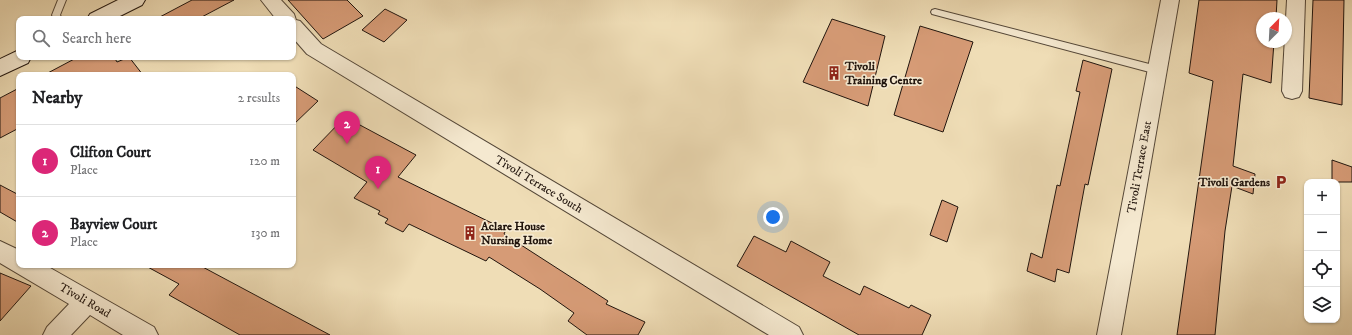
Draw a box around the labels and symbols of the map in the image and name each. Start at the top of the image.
north arrow [1256,12,1292,48]
place label: Tivoli Training Centre [844,59,922,88]
building icon: Tivoli Training Centre [826,65,842,81]
pin: 2 [334,111,360,144]
street label: Tivoli Terrace East [1124,120,1155,214]
street label: Tivoli Terrace South [492,152,586,217]
pin: 1 [365,156,391,189]
parking icon: Tivoli Gardens [1273,174,1289,190]
place label: Tivoli Gardens [1197,175,1270,190]
your location [763,207,783,227]
place label: Aclare House Nursing Home [480,219,552,248]
building icon: Aclare House Nursing Home [462,225,478,241]
street label: Tivoli Road [56,280,113,321]

